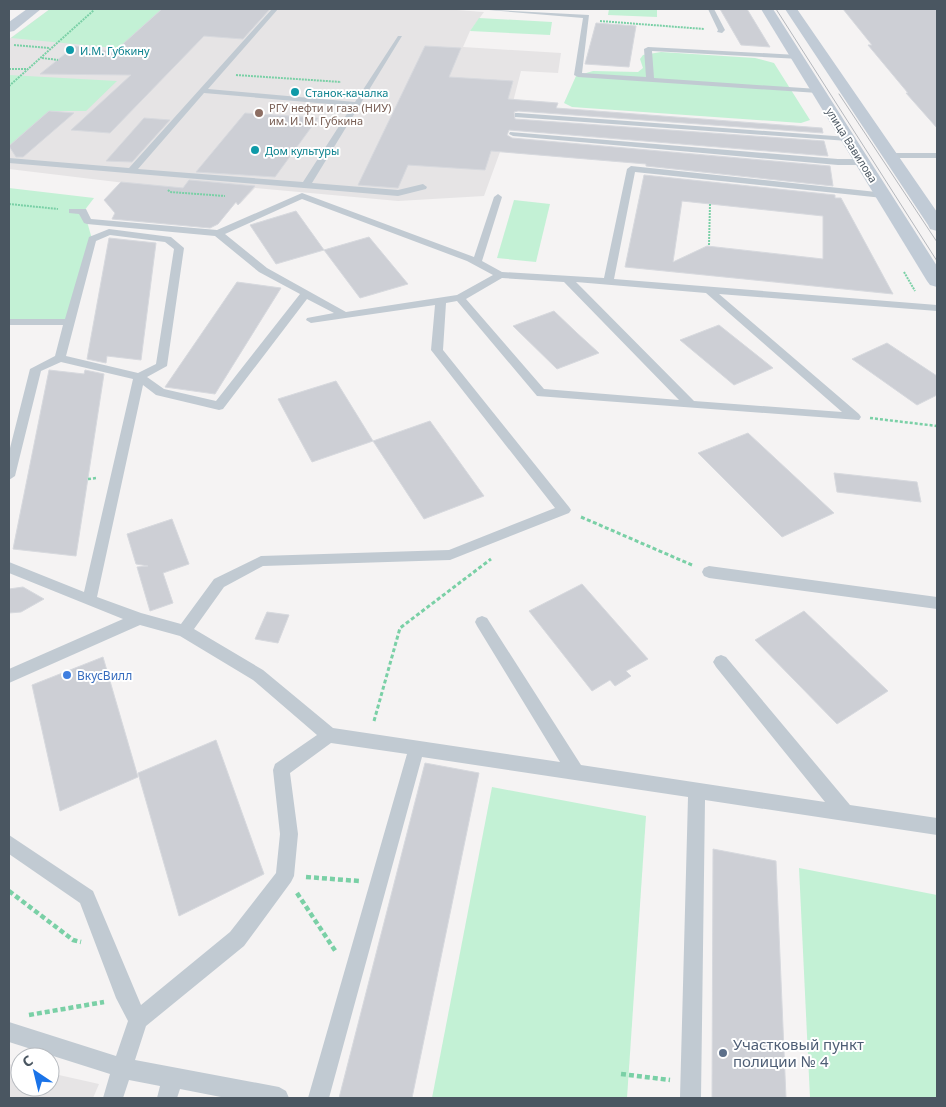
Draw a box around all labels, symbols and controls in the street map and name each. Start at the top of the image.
place label: И.М. Губкину [80,43,150,58]
marker: И.М. Губкину [64,44,76,56]
place label: Cтанок-качалка [305,85,388,100]
marker: Cтанок-качалка [289,86,301,98]
place label: РГУ нефти и газа (НИУ) им. И. М. Губкина [269,100,391,128]
street label: улица Вавилова [823,105,881,185]
marker: РГУ нефти и газа (НИУ) им. И. М. Губкина [253,107,265,119]
place label: Дом культуры [265,143,339,158]
marker: Дом культуры [249,144,261,156]
place label: ВкусВилл [77,667,132,684]
marker: ВкусВилл [61,669,73,681]
place label: Участковый пункт полиции № 4 [733,1034,864,1071]
north arrow [10,1047,60,1097]
marker: Участковый пункт полиции № 4 [717,1047,729,1059]
text: С [18,1051,36,1071]

